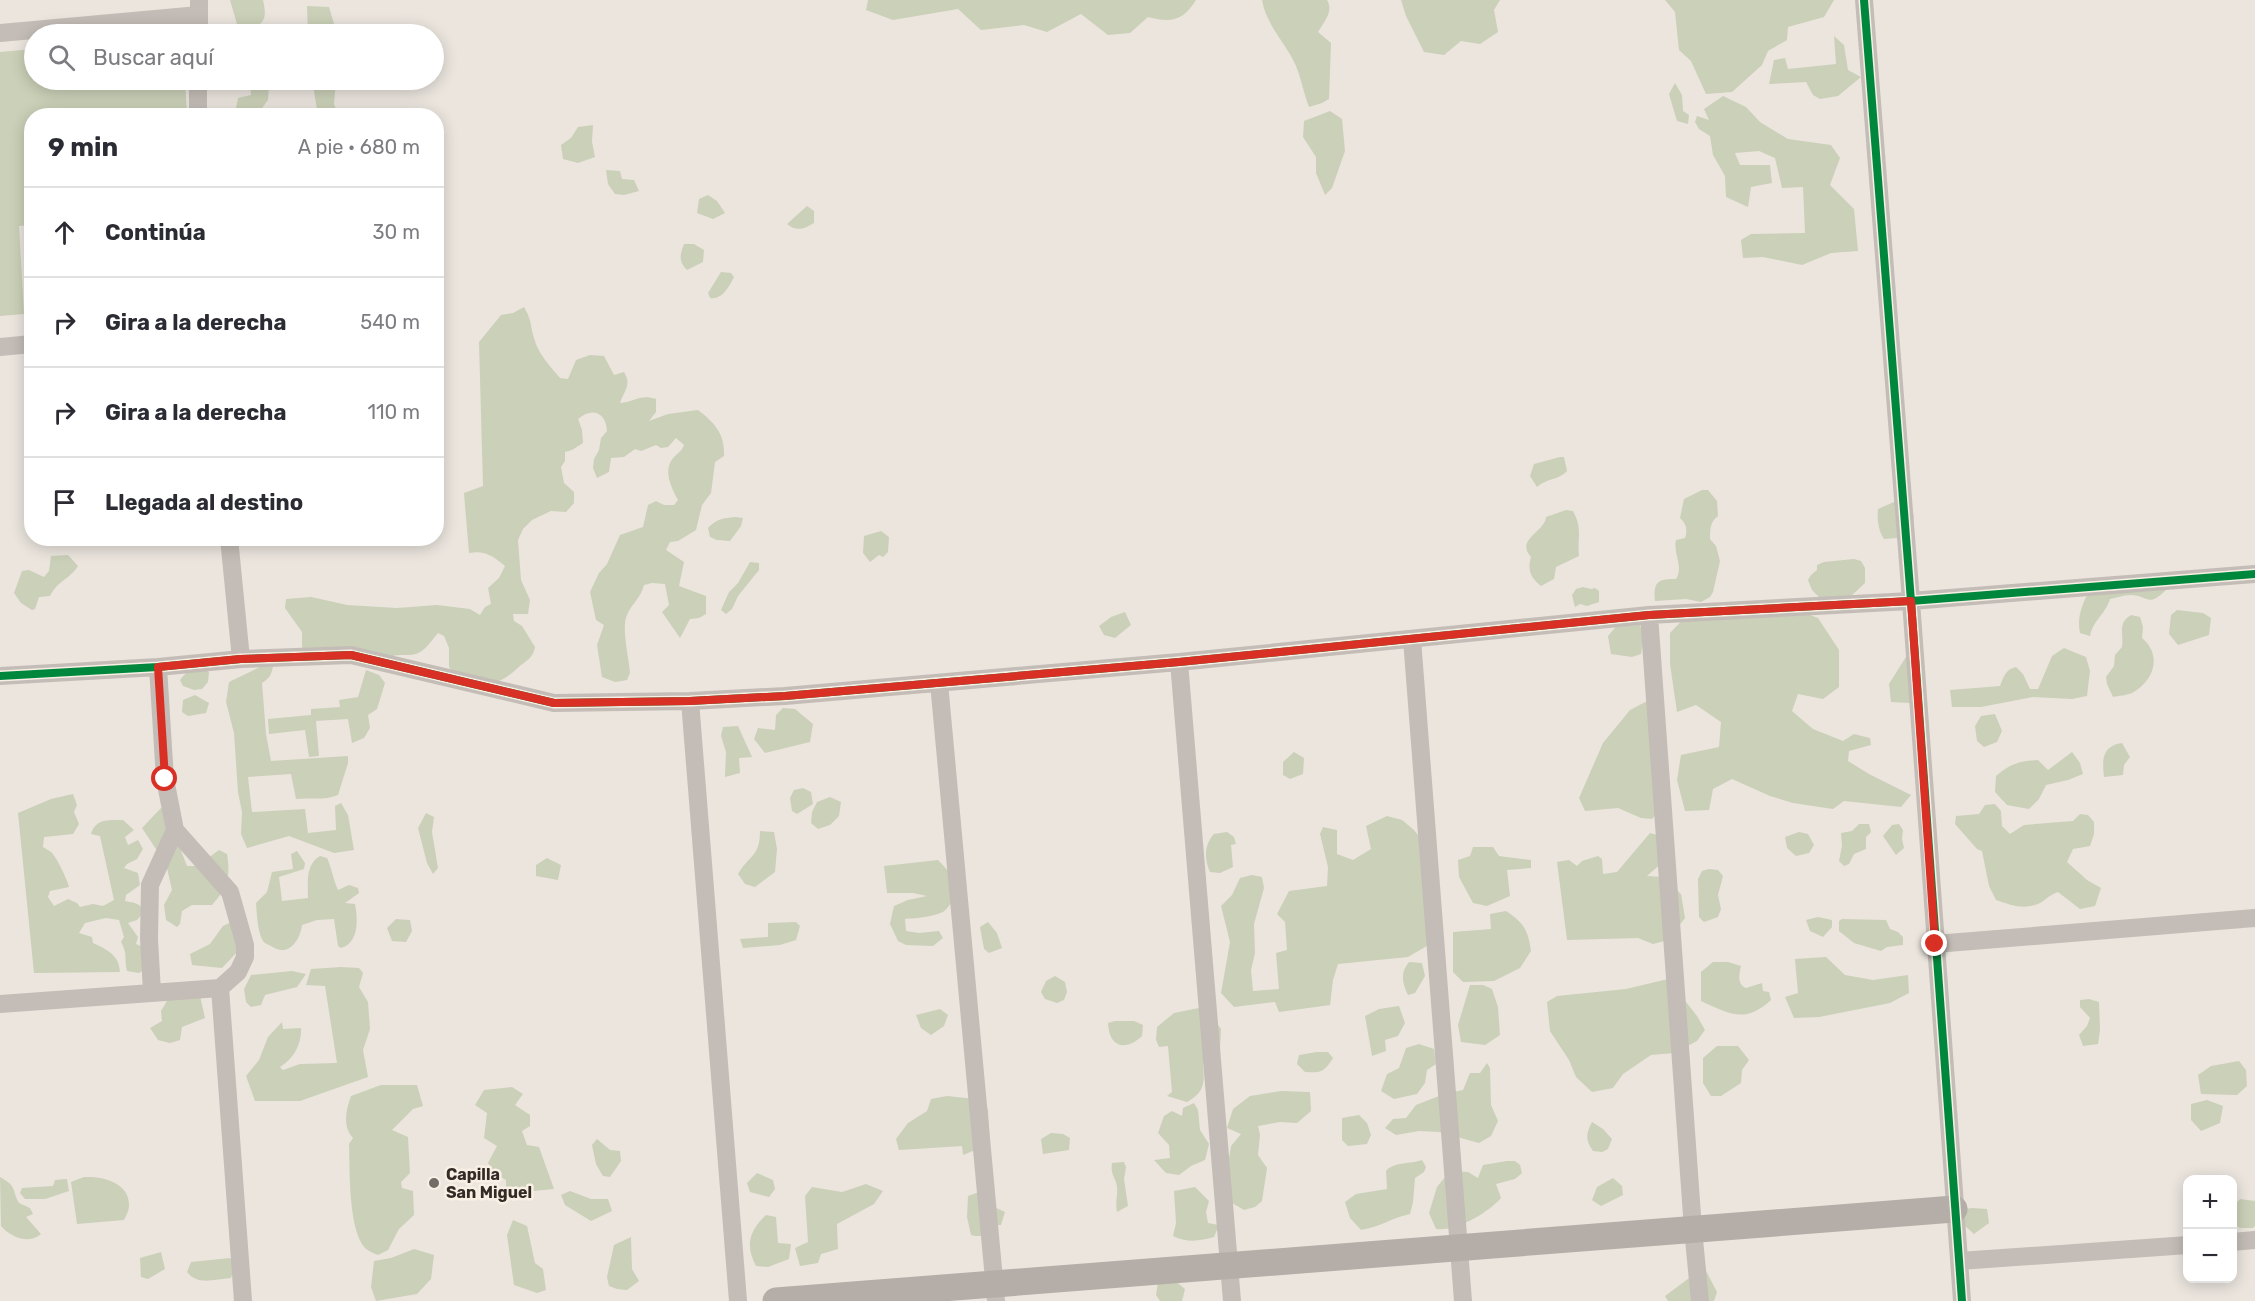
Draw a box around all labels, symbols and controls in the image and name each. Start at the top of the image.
search box [24,24,444,90]
icon: search [45,41,78,74]
text: Buscar aquí [93,44,214,71]
text: 9 min [48,132,118,163]
text: A pie · 680 m [298,135,420,159]
icon: ahead [48,216,81,249]
text: Continúa [105,219,206,246]
text: 30 m [373,220,420,244]
icon: right [48,306,81,339]
text: Gira a la derecha [105,309,286,336]
text: 540 m [360,310,420,334]
icon: right [48,396,81,429]
text: Gira a la derecha [105,399,286,426]
text: 110 m [368,400,420,424]
icon: arrive [48,486,81,519]
text: Llegada al destino [105,489,303,516]
route start [151,765,177,791]
route end [1921,930,1947,956]
place label: Capilla San Miguel [446,1165,532,1202]
map controls [2183,1175,2237,1283]
button: + [2183,1175,2237,1229]
marker: Capilla San Miguel [427,1176,441,1190]
button: − [2183,1229,2237,1283]

